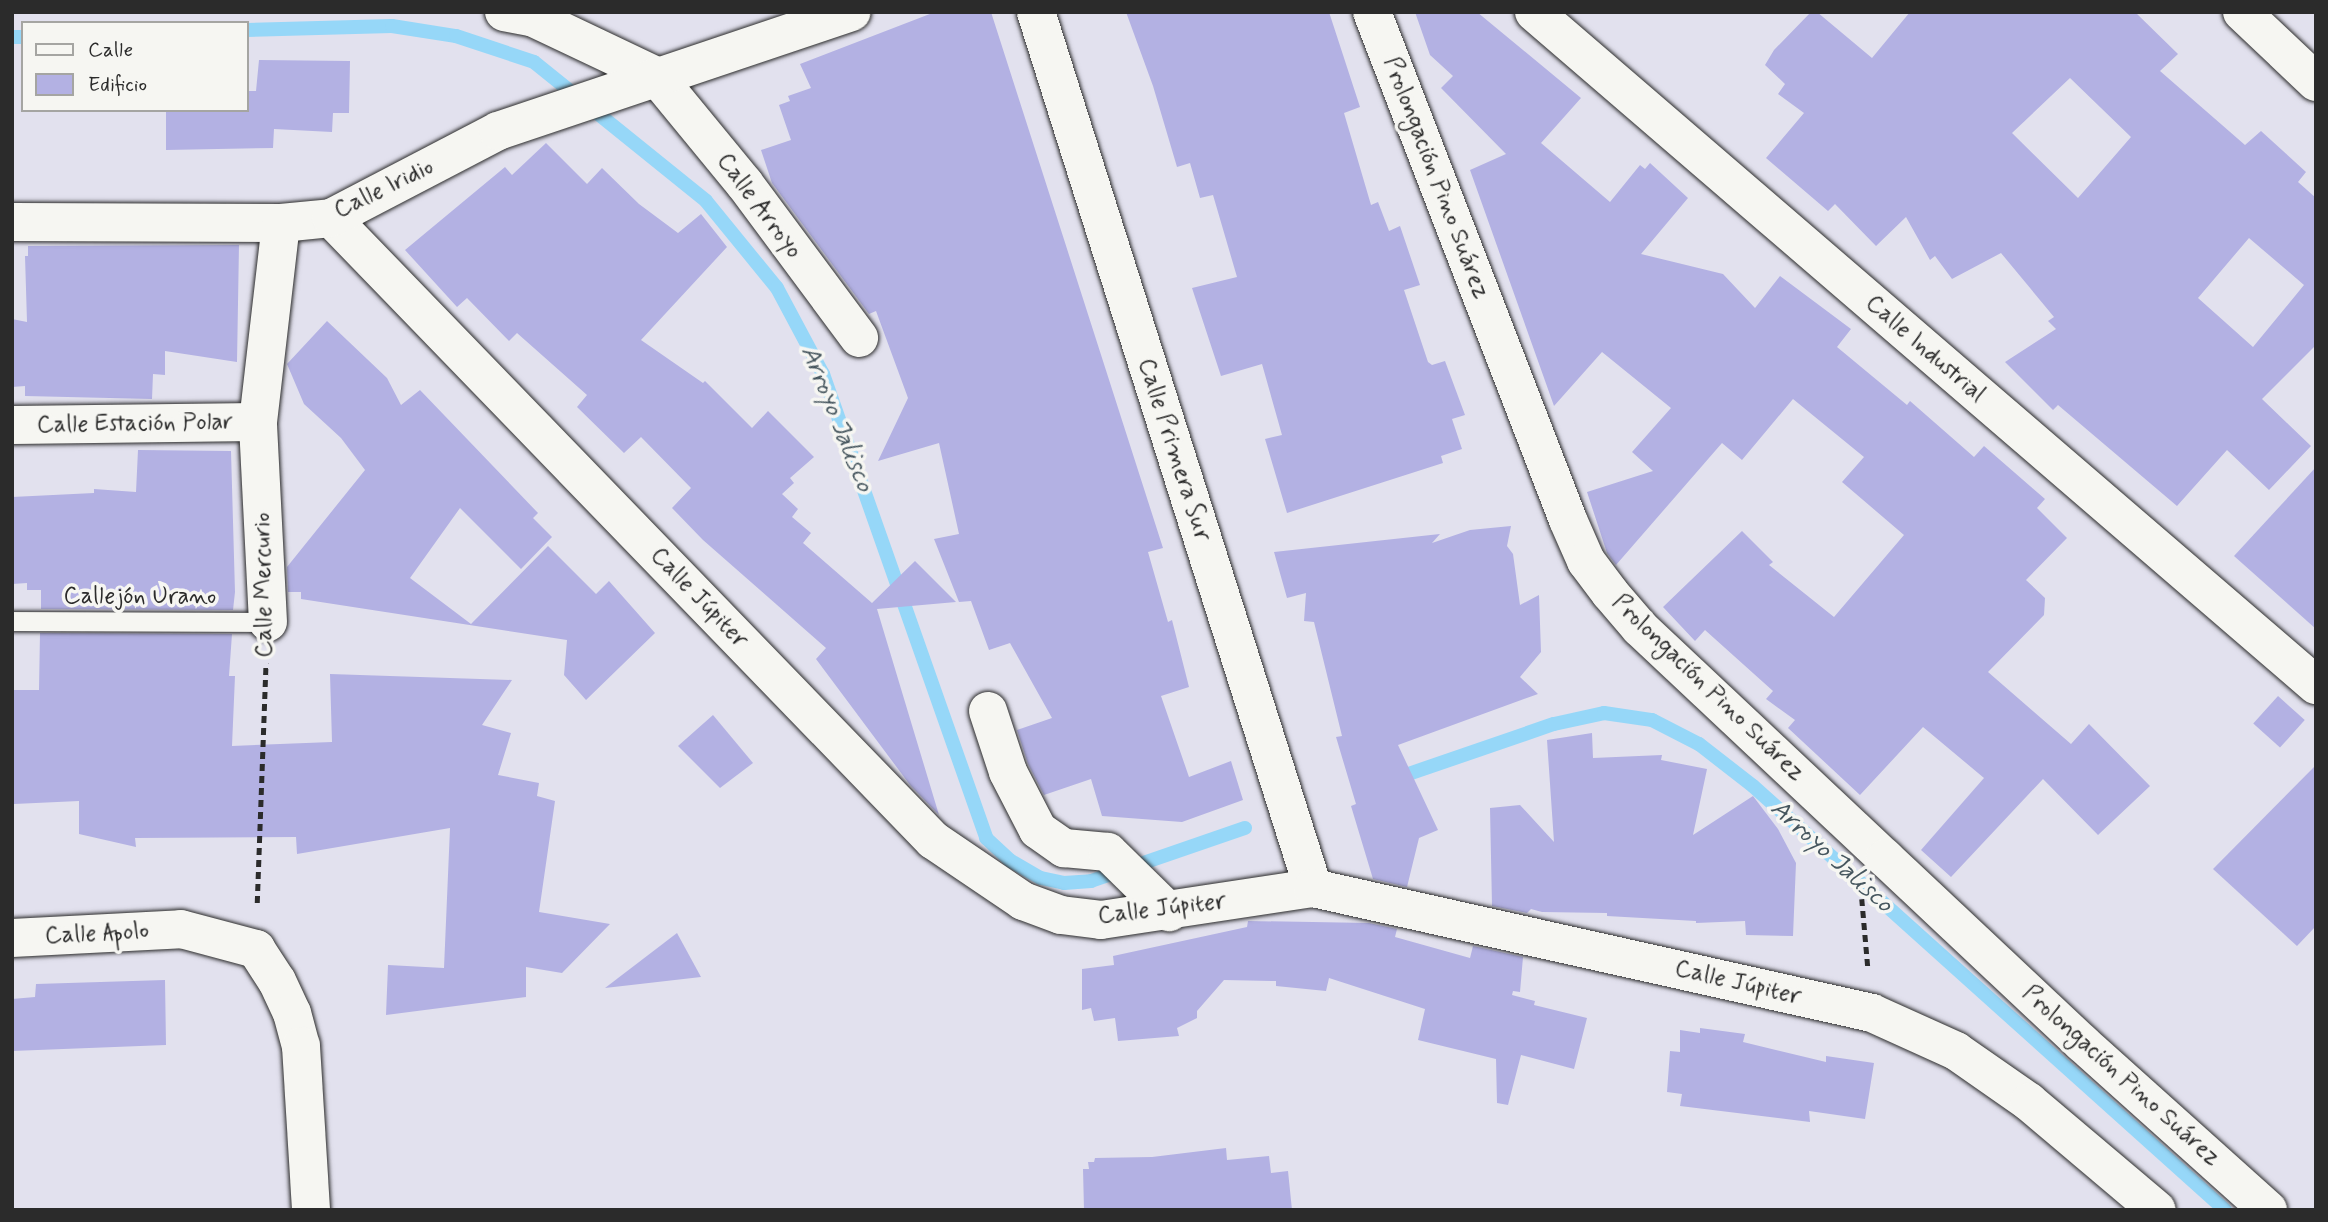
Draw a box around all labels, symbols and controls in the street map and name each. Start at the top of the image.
legend [21,21,248,112]
text: Calle [88,36,133,64]
street label: Prolongación Pino Suárez [1378,57,1494,299]
text: Edificio [88,71,147,99]
street label: Calle Arroyo [710,148,808,264]
street label: Calle Iridio [327,151,441,227]
street label: Calle Industrial [1858,288,1992,410]
water label: Arroyo Jalisco [792,340,880,498]
street label: Calle Primera Sur [1131,355,1217,545]
street label: Calle Estación Polar [37,408,233,440]
street label: Calle Mercurio [248,512,280,658]
street label: Calle Júpiter [644,542,754,654]
street label: Callejón Urano [66,583,214,611]
street label: Prolongación Pino Suárez [1609,591,1807,785]
water label: Arroyo Jalisco [1762,793,1900,921]
street label: Calle Júpiter [1096,887,1228,931]
street label: Calle Apolo [44,917,150,951]
street label: Calle Júpiter [1672,954,1804,1012]
street label: Prolongación Pino Suárez [2019,982,2223,1170]

